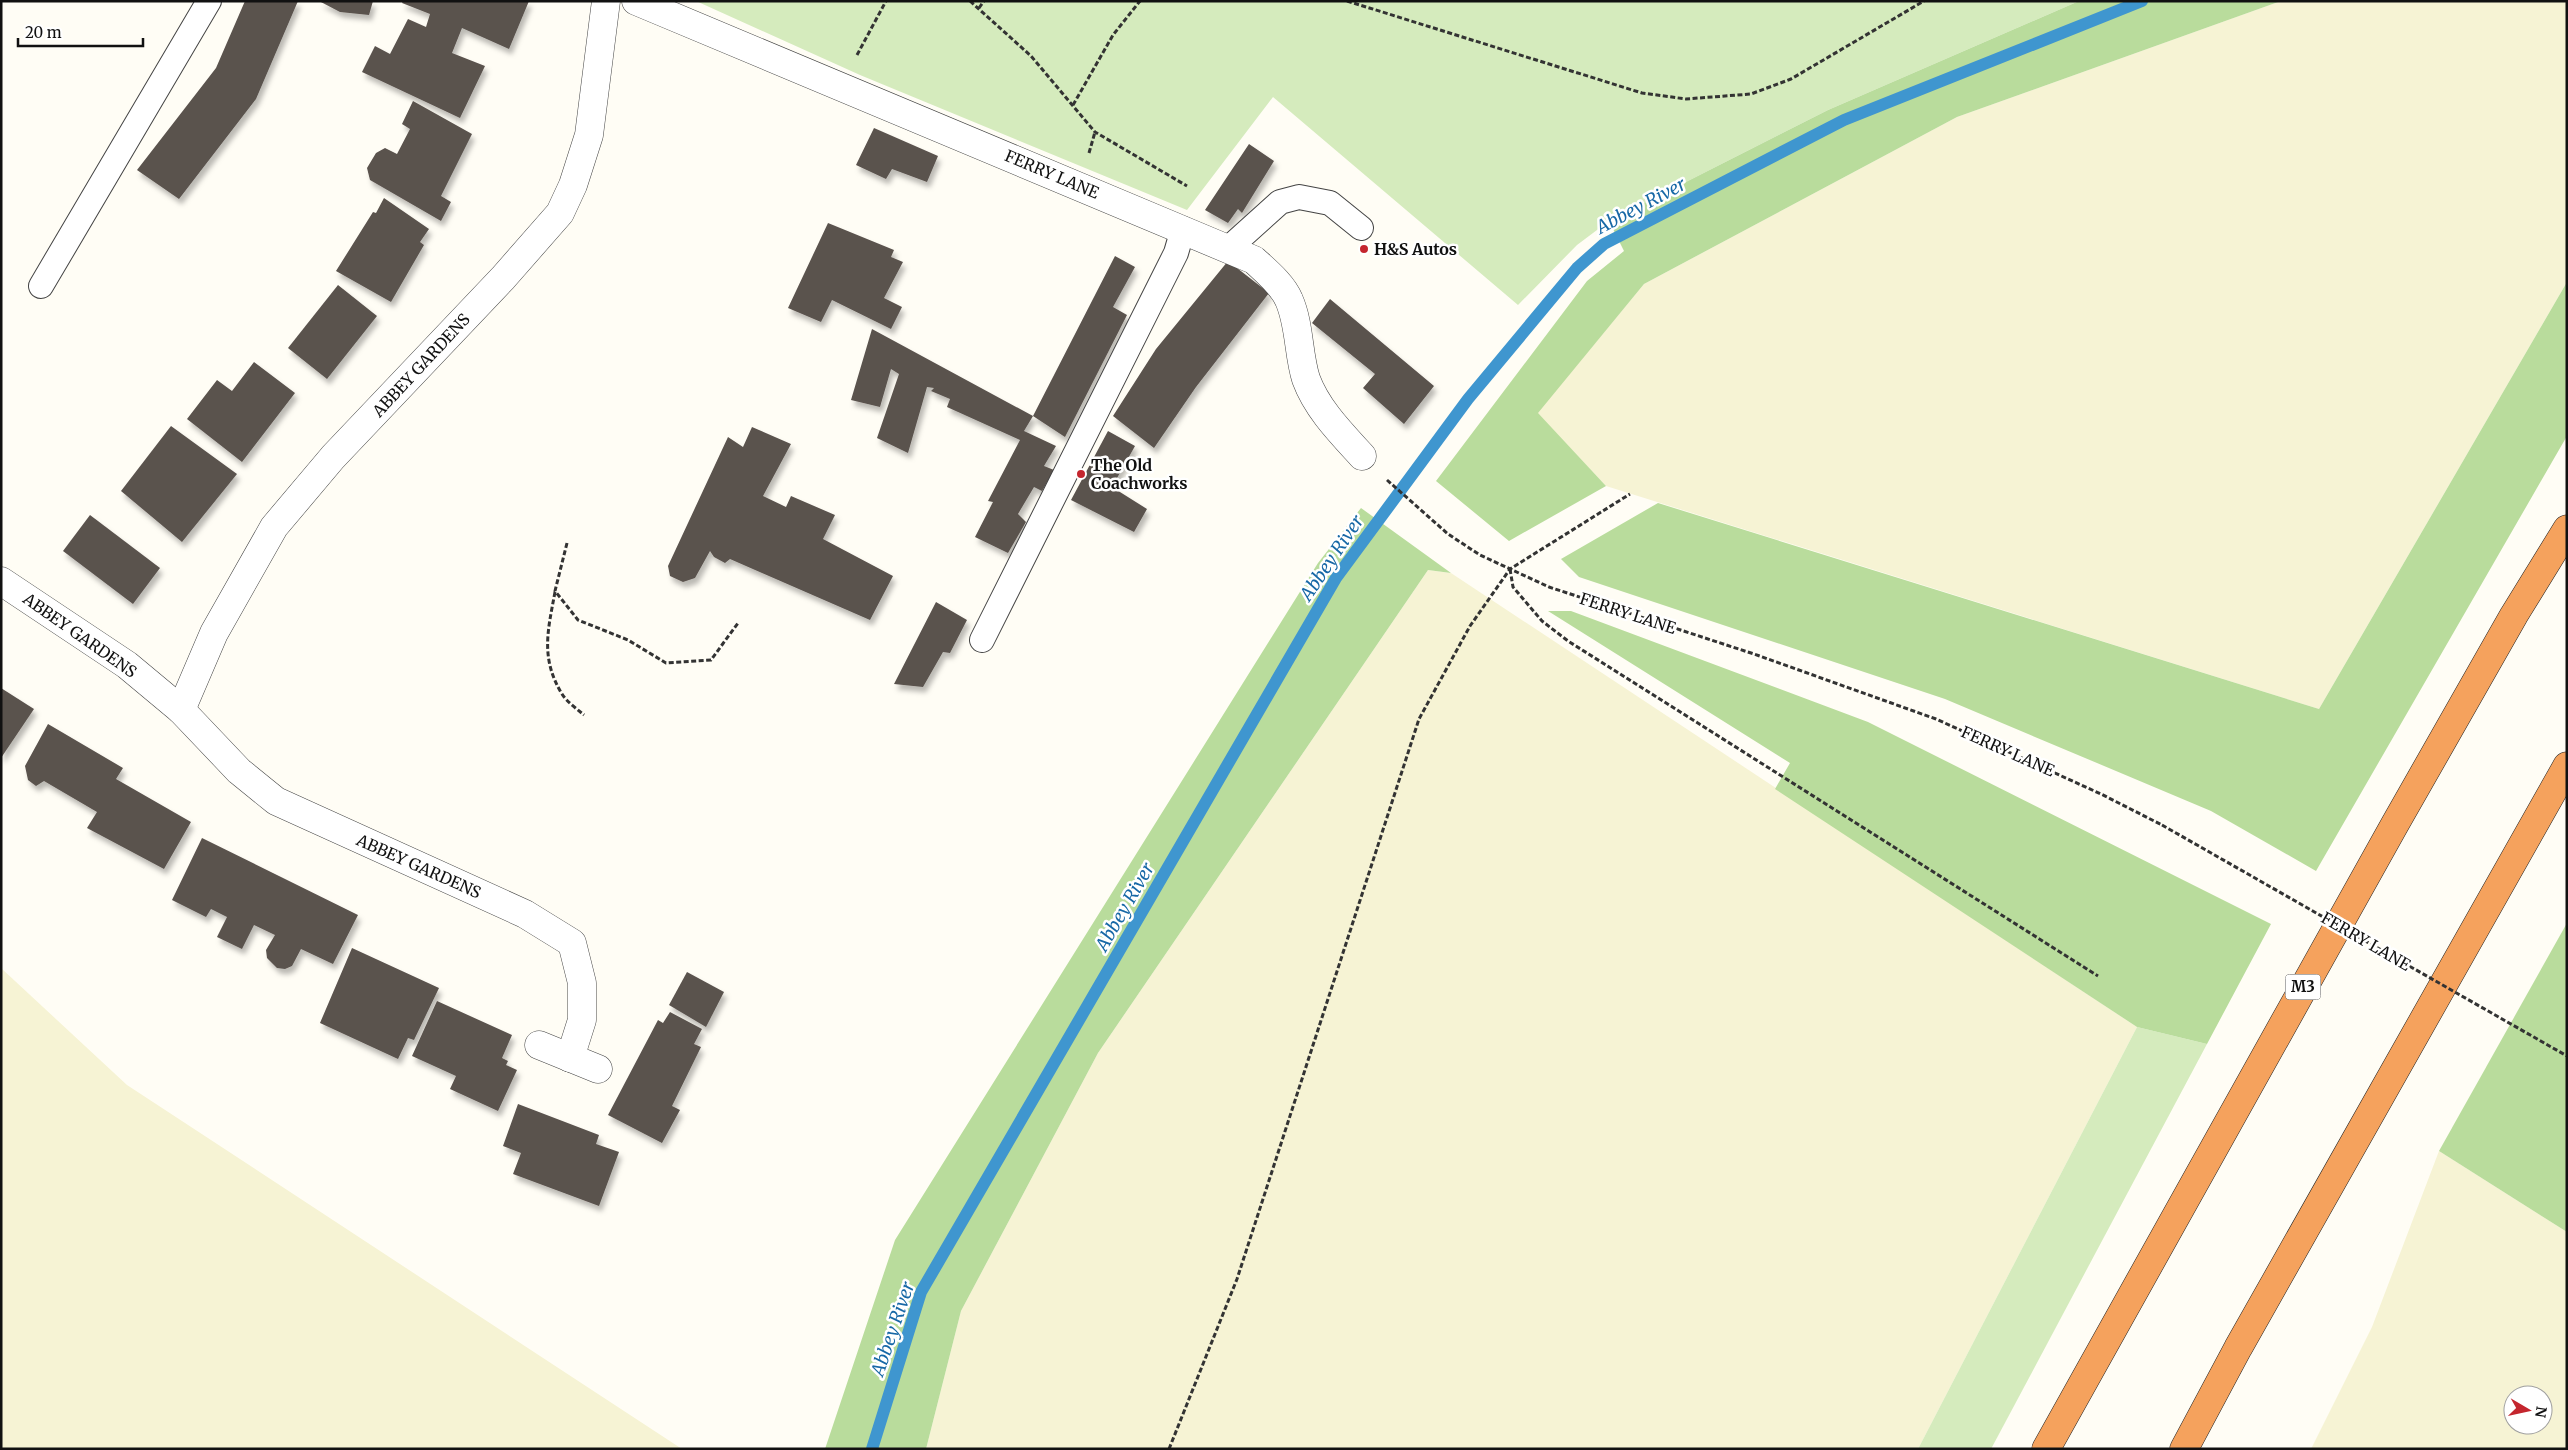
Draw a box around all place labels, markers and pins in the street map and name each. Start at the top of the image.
place label: H&S Autos [1374,239,1457,259]
marker: H&S Autos [1358,243,1370,255]
place label: The Old Coachworks [1091,455,1187,493]
marker: The Old Coachworks [1075,468,1087,480]

